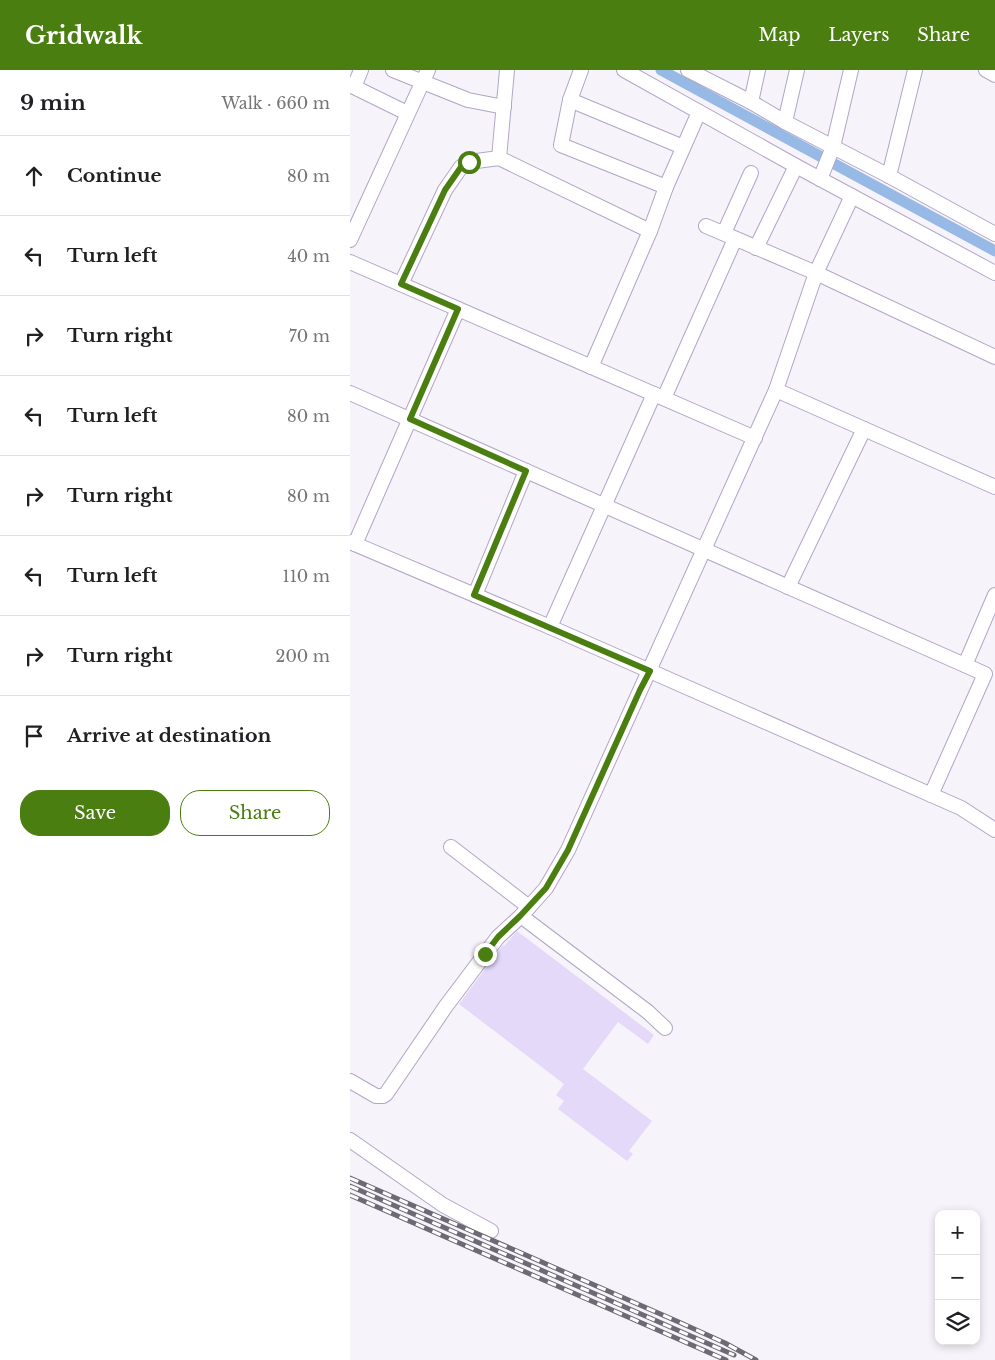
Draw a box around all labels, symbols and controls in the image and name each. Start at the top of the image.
text: Gridwalk [25,21,142,50]
text: Map [759,24,800,46]
text: Layers [828,24,889,46]
text: Share [917,24,970,46]
text: 9 min [20,90,86,116]
text: Walk · 660 m [221,93,330,113]
route start [458,151,481,174]
icon: ahead [20,162,48,190]
text: Continue [67,164,162,187]
text: 80 m [287,166,330,186]
icon: left [20,242,48,270]
text: Turn left [67,244,158,267]
text: 40 m [287,246,330,266]
icon: right [20,322,48,350]
text: Turn right [67,324,173,347]
text: 70 m [289,326,330,346]
icon: left [20,402,48,430]
text: Turn left [67,404,158,427]
text: 80 m [287,406,330,426]
icon: right [20,482,48,510]
text: Turn right [67,484,173,507]
text: 80 m [287,486,330,506]
icon: left [20,562,48,590]
text: Turn left [67,564,158,587]
text: 110 m [283,566,330,586]
icon: right [20,642,48,670]
text: Turn right [67,644,173,667]
text: 200 m [276,646,330,666]
icon: arrive [20,722,48,750]
text: Arrive at destination [67,724,271,747]
button: Save [20,790,170,836]
button: Share [180,790,330,836]
route end [474,943,497,966]
map controls [935,1210,980,1345]
button: + [935,1210,980,1255]
button: − [935,1255,980,1300]
button: layers [935,1300,980,1345]

